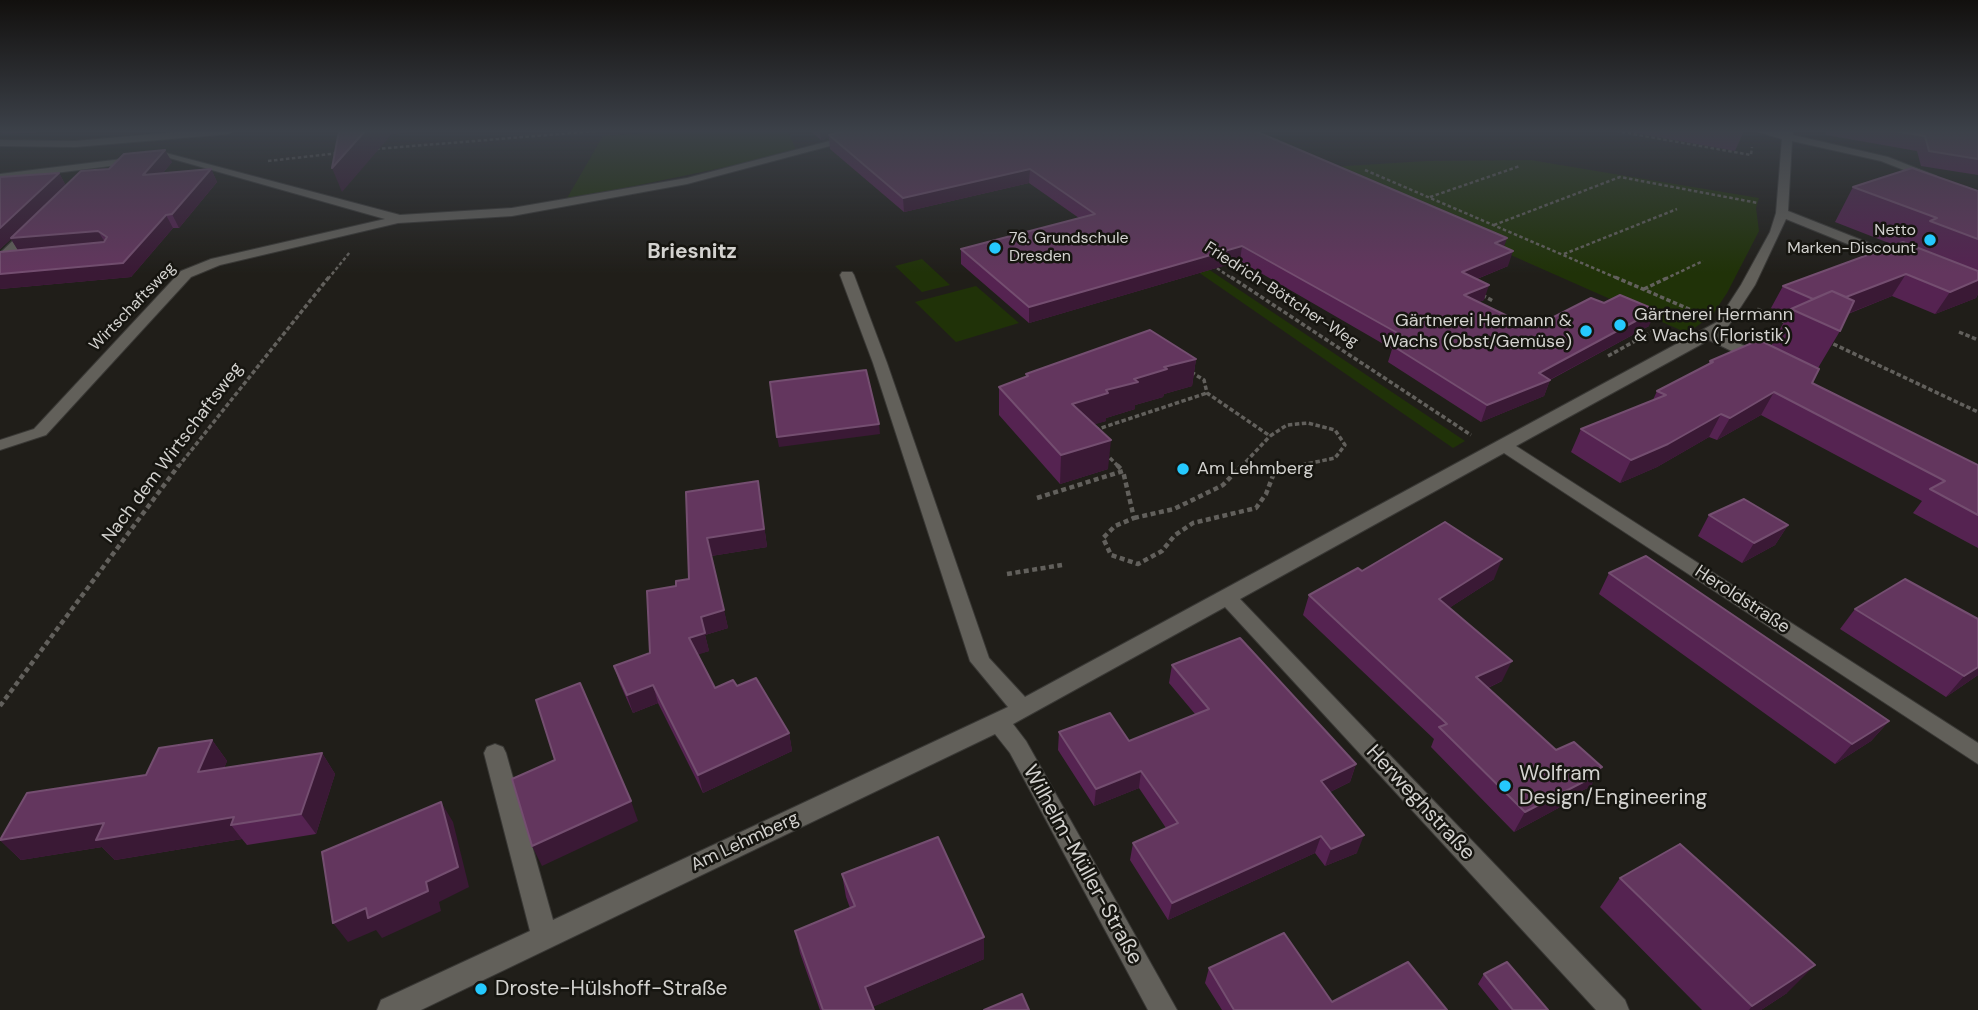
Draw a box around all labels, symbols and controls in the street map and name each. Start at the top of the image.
place label: Netto Marken-Discount [1787,221,1916,259]
place label: 76. Grundschule Dresden [1009,229,1129,267]
marker: Netto Marken-Discount [1922,232,1938,248]
street label: Friedrich-Böttcher-Weg [1201,238,1361,352]
district label: Briesnitz [647,239,737,265]
marker: 76. Grundschule Dresden [987,240,1003,256]
street label: Wirtschaftsweg [86,259,180,355]
place label: Gärtnerei Hermann & Wachs (Floristik) [1634,304,1793,346]
place label: Gärtnerei Hermann & Wachs (Obst/Gemüse) [1382,310,1572,352]
marker: Gärtnerei Hermann & Wachs (Floristik) [1612,317,1628,333]
marker: Gärtnerei Hermann & Wachs (Obst/Gemüse) [1578,323,1594,339]
street label: Nach dem Wirtschaftsweg [98,358,248,548]
place label: Am Lehmberg [1197,458,1313,480]
marker: Am Lehmberg [1175,461,1191,477]
street label: Heroldstraße [1690,561,1794,639]
street label: Herweghstraße [1360,740,1480,866]
street label: Wilhelm-Müller-Straße [1017,761,1147,969]
place label: Wolfram Design/Engineering [1519,761,1707,811]
marker: Wolfram Design/Engineering [1497,778,1513,794]
street label: Am Lehmberg [688,808,802,876]
place label: Droste-Hülshoff-Straße [495,976,727,1002]
marker: Droste-Hülshoff-Straße [473,981,489,997]

